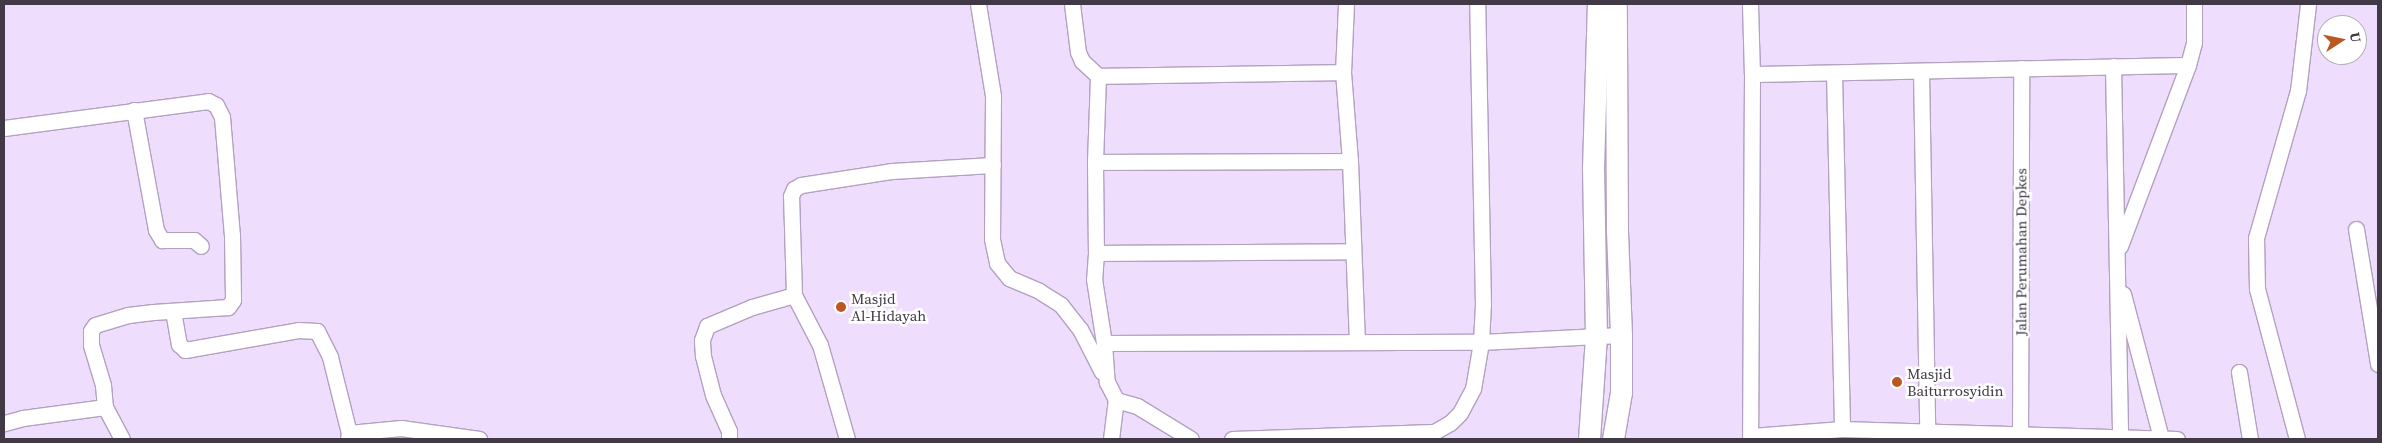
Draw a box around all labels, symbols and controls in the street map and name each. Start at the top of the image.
north arrow [2317,15,2367,65]
text: U [2345,30,2367,44]
street label: Jalan Perumahan Depkes [2012,168,2030,336]
place label: Masjid Al-Hidayah [851,289,926,324]
marker: Masjid Al-Hidayah [835,301,847,313]
place label: Masjid Baiturrosyidin [1907,364,2004,399]
marker: Masjid Baiturrosyidin [1891,376,1903,388]

